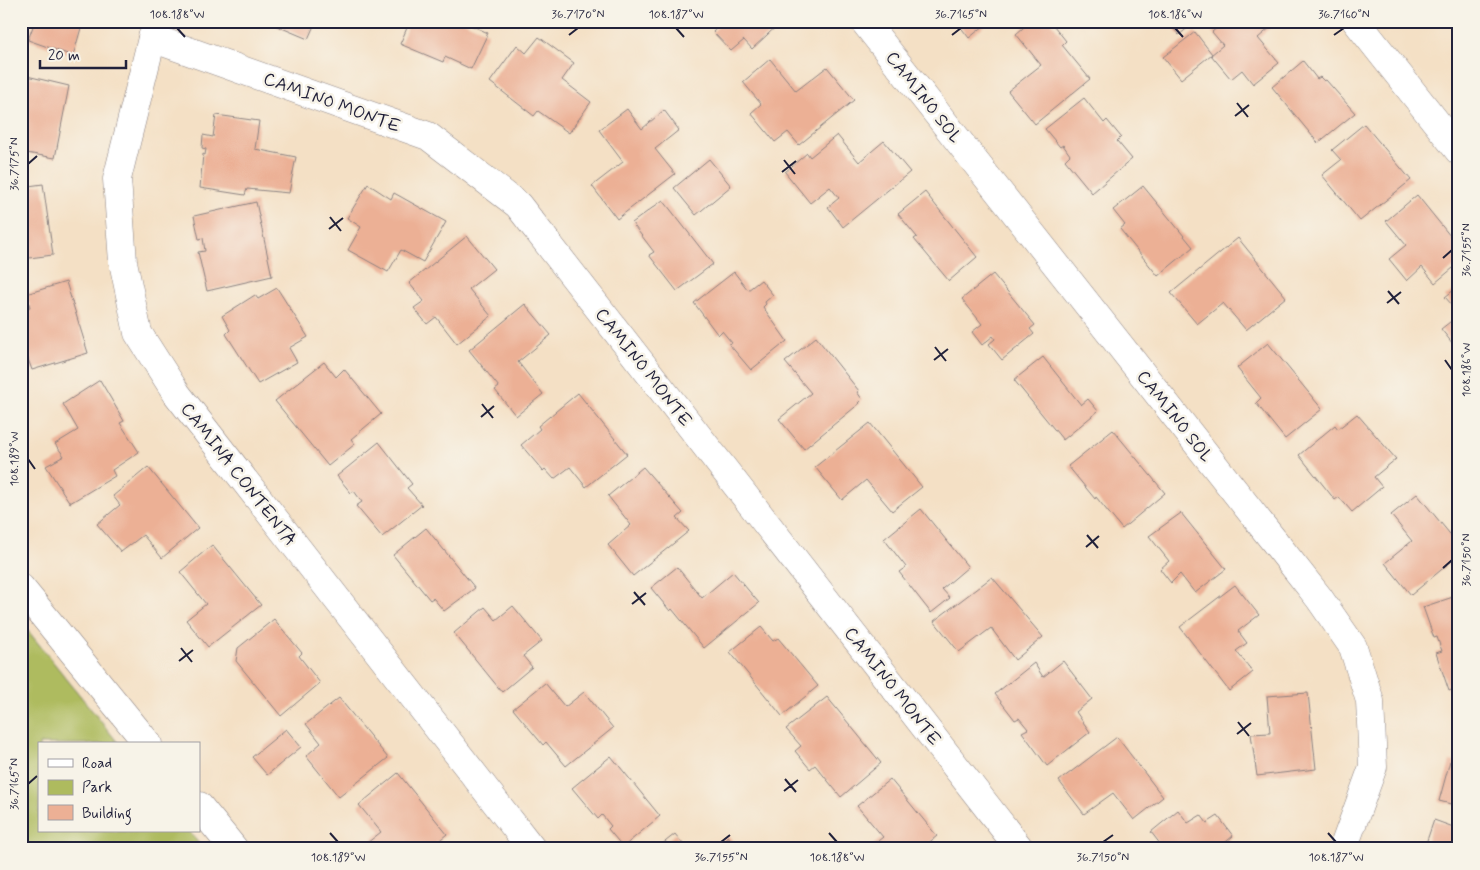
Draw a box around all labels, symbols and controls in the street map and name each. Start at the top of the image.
text: 108.188°W [150,7,205,23]
text: 36.7170°N [552,7,604,23]
text: 108.187°W [648,7,704,23]
text: 36.7165°N [935,7,987,23]
text: 108.186°W [1148,7,1202,23]
text: 36.7160°N [1318,7,1370,23]
scale bar [40,38,126,70]
text: 20 m [48,46,80,66]
street label: CAMINO SOL [880,47,967,149]
street label: CAMINO MONTE [260,67,404,139]
text: 36.7175°N [7,137,23,191]
text: 36.7155°N [1459,223,1475,277]
street label: CAMINO MONTE [589,303,697,432]
text: 108.186°W [1459,343,1475,397]
street label: CAMINO SOL [1131,366,1218,468]
street label: CAMINA CONTENTA [175,398,302,551]
text: 108.189°W [7,432,23,486]
text: 36.7150°N [1459,534,1475,586]
street label: CAMINO MONTE [838,622,946,751]
legend [38,742,200,832]
text: Road [82,754,112,774]
text: 36.7165°N [7,758,23,810]
text: Park [82,778,112,798]
text: Building [82,804,132,825]
text: 108.189°W [311,850,365,866]
text: 36.7155°N [694,850,748,866]
text: 108.188°W [810,850,865,866]
text: 36.7150°N [1077,850,1129,866]
text: 108.187°W [1308,850,1364,866]

